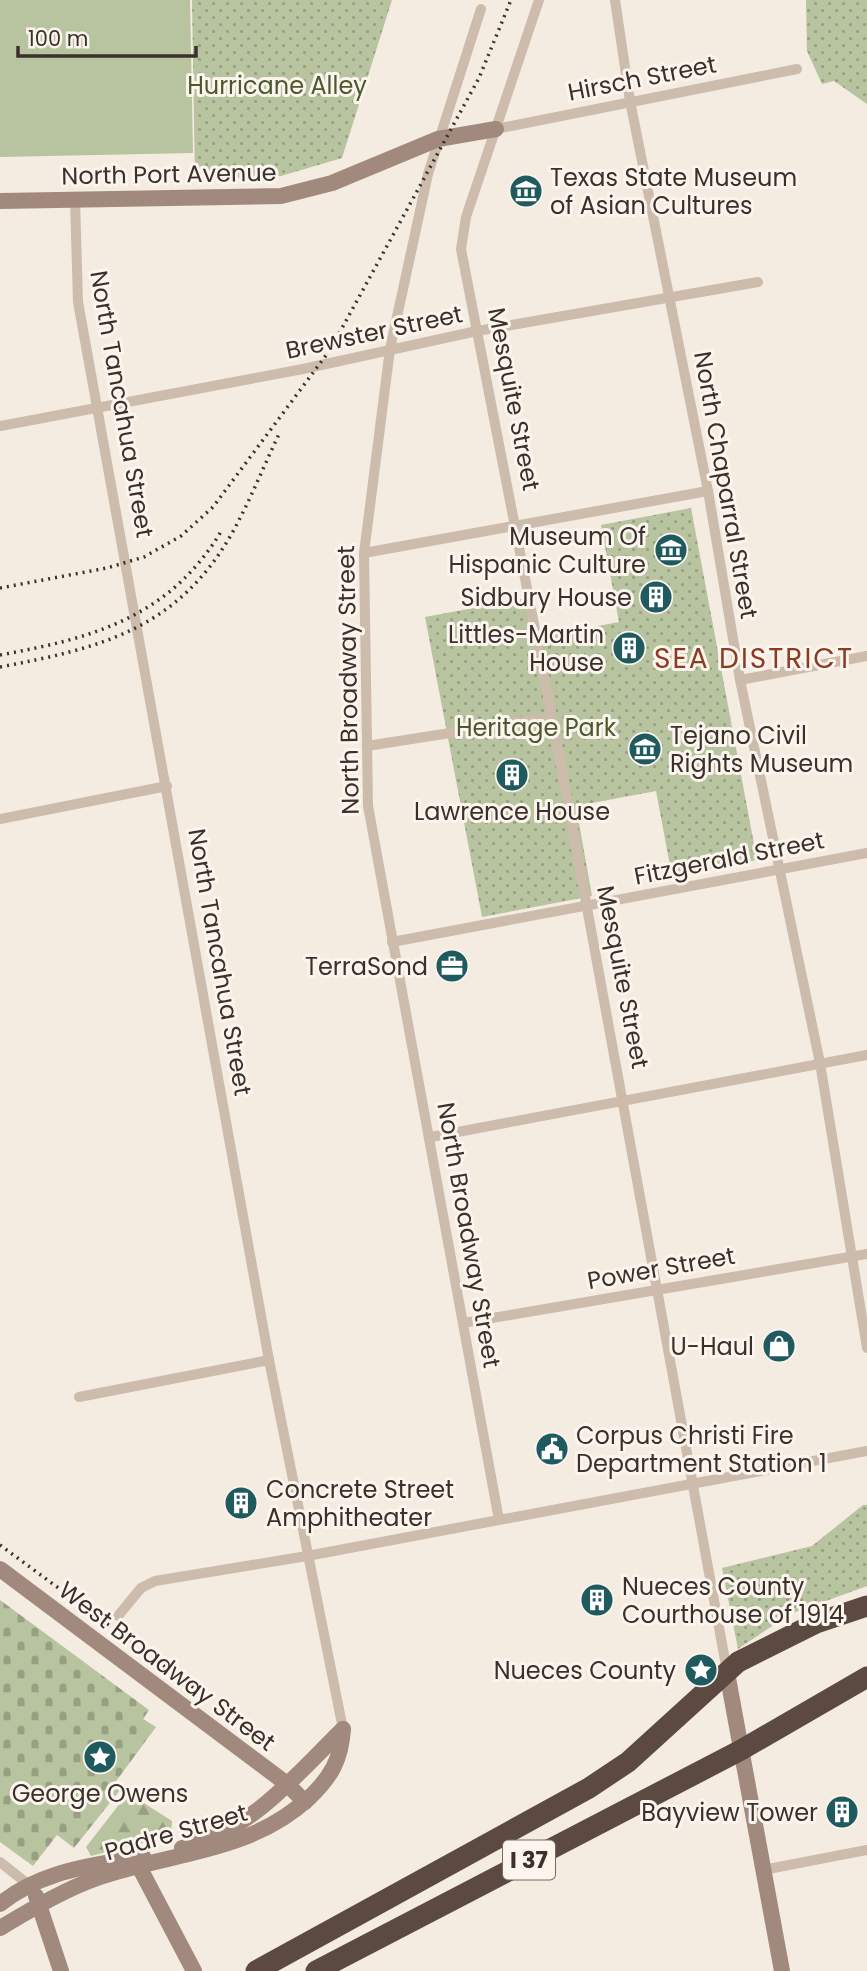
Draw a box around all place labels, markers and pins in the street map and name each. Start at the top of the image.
place label: Texas State Museum of Asian Cultures [550,161,797,222]
museum icon: Texas State Museum of Asian Cultures [507,172,545,210]
place label: Museum Of Hispanic Culture [449,520,646,581]
museum icon: Museum Of Hispanic Culture [652,531,690,569]
building icon: Sidbury House [637,578,675,616]
place label: Sidbury House [461,581,632,614]
place label: Littles-Martin House [448,618,604,679]
building icon: Littles-Martin House [610,629,648,667]
place label: Tejano Civil Rights Museum [670,719,853,780]
museum icon: Tejano Civil Rights Museum [626,730,664,768]
building icon: Lawrence House [493,756,531,794]
place label: Lawrence House [414,795,610,828]
office icon: TerraSond [433,947,471,985]
place label: TerraSond [305,950,428,983]
shop icon: U-Haul [760,1327,798,1365]
place label: U-Haul [670,1330,754,1363]
place label: Corpus Christi Fire Department Station 1 [576,1419,827,1480]
public building icon: Corpus Christi Fire Department Station 1 [533,1430,571,1468]
place label: Concrete Street Amphitheater [266,1473,454,1534]
building icon: Concrete Street Amphitheater [222,1484,260,1522]
place label: Nueces County Courthouse of 1914 [622,1570,844,1631]
building icon: Nueces County Courthouse of 1914 [578,1581,616,1619]
place icon: Nueces County [682,1651,720,1689]
place label: Nueces County [494,1654,676,1687]
place icon: George Owens [81,1738,119,1776]
place label: George Owens [12,1777,188,1810]
building icon: Bayview Tower [823,1793,861,1831]
place label: Bayview Tower [641,1796,818,1829]

